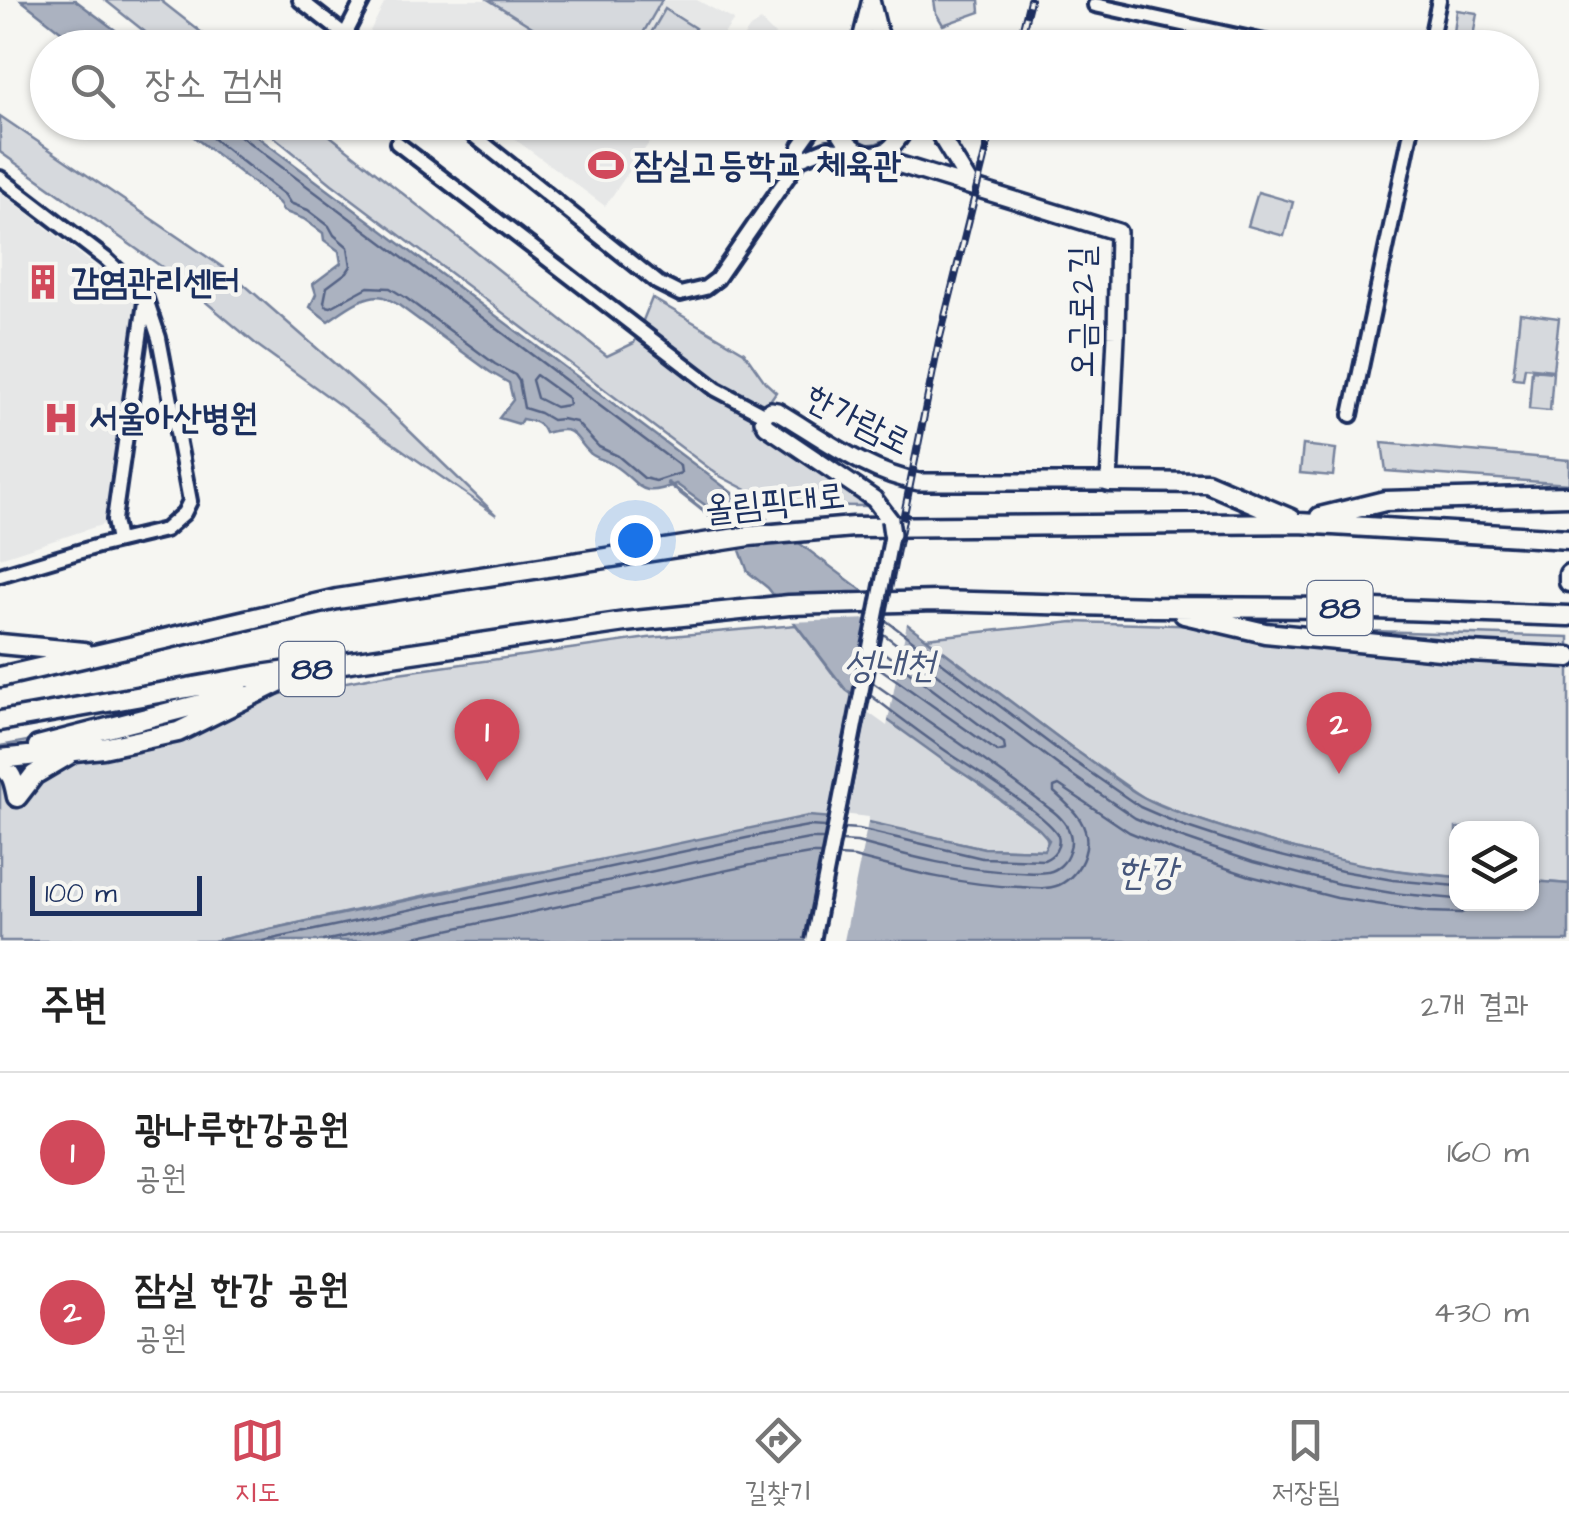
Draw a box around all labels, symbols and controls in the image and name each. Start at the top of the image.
search box [30,30,1539,140]
icon: search [65,58,120,113]
text: 장소 검색 [145,59,283,111]
place label: 잠실고등학교 체육관 [634,141,902,190]
sports icon: 잠실고등학교 체육관 [587,146,625,184]
street label: 오금로2길 [1058,246,1107,378]
place label: 감염관리센터 [71,258,240,307]
building icon: 감염관리센터 [24,263,62,301]
street label: 한가람로 [797,373,919,467]
place label: 서울아산병원 [89,394,258,443]
hospital icon: 서울아산병원 [42,399,80,437]
street label: 올림픽대로 [702,471,848,535]
your location [610,515,661,566]
road number: 88 [1308,581,1372,635]
water label: 성내천 [843,640,938,692]
road number: 88 [280,642,344,696]
pin: 2 [1306,692,1372,774]
pin: 1 [454,698,520,781]
map controls [1449,821,1539,911]
button: layers [1449,821,1539,911]
water label: 한강 [1116,847,1182,899]
scale bar [30,871,202,916]
text: 100 m [45,874,117,913]
text: 주변 [40,977,108,1035]
text: 2개 결과 [1421,984,1529,1029]
text: 광나루한강공원 [135,1104,349,1156]
text: 1 [70,1130,75,1175]
text: 160 m [1447,1130,1529,1175]
text: 공원 [135,1156,187,1201]
text: 잠실 한강 공원 [135,1264,349,1316]
text: 2 [63,1290,82,1335]
text: 430 m [1433,1290,1529,1335]
text: 공원 [135,1316,187,1361]
tab: 지도 [230,1413,285,1512]
tab: 길찾기 [744,1413,812,1512]
tab: 저장됨 [1272,1413,1339,1512]

